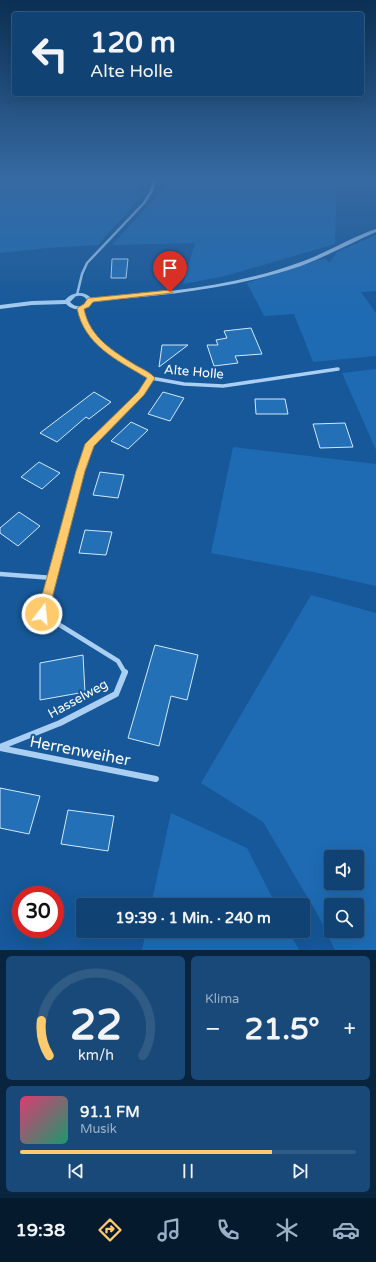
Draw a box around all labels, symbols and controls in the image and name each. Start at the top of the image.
text: 120 m [90,26,176,60]
icon: left [24,28,76,80]
text: Alte Holle [90,60,173,82]
pin [153,251,187,292]
icon: arrive [159,257,181,279]
street label: Alte Holle [163,361,225,383]
position arrow [21,593,63,635]
street label: Hasselweg [45,676,111,722]
street label: Herrenweiher [28,731,133,771]
map controls [324,850,364,938]
button: sound [324,850,364,890]
speed limit sign: 30 [12,886,64,938]
button: search [324,898,364,938]
text: 19:39 · 1 Min. · 240 m [115,909,271,927]
text: Klima [205,991,239,1007]
text: 22 [69,1001,122,1051]
text: 21.5° [245,1011,320,1048]
text: − [205,1016,221,1042]
text: + [344,1016,356,1042]
text: km/h [78,1047,113,1064]
text: 91.1 FM [80,1103,140,1121]
text: Musik [80,1121,117,1137]
icon: previous [65,1160,87,1182]
icon: pause [177,1160,199,1182]
icon: next [289,1160,311,1182]
icon: directions [96,1216,124,1244]
icon: music [155,1216,183,1244]
icon: phone [214,1216,242,1244]
icon: climate [273,1216,301,1244]
icon: car [332,1216,360,1244]
text: 19:38 [16,1219,65,1241]

